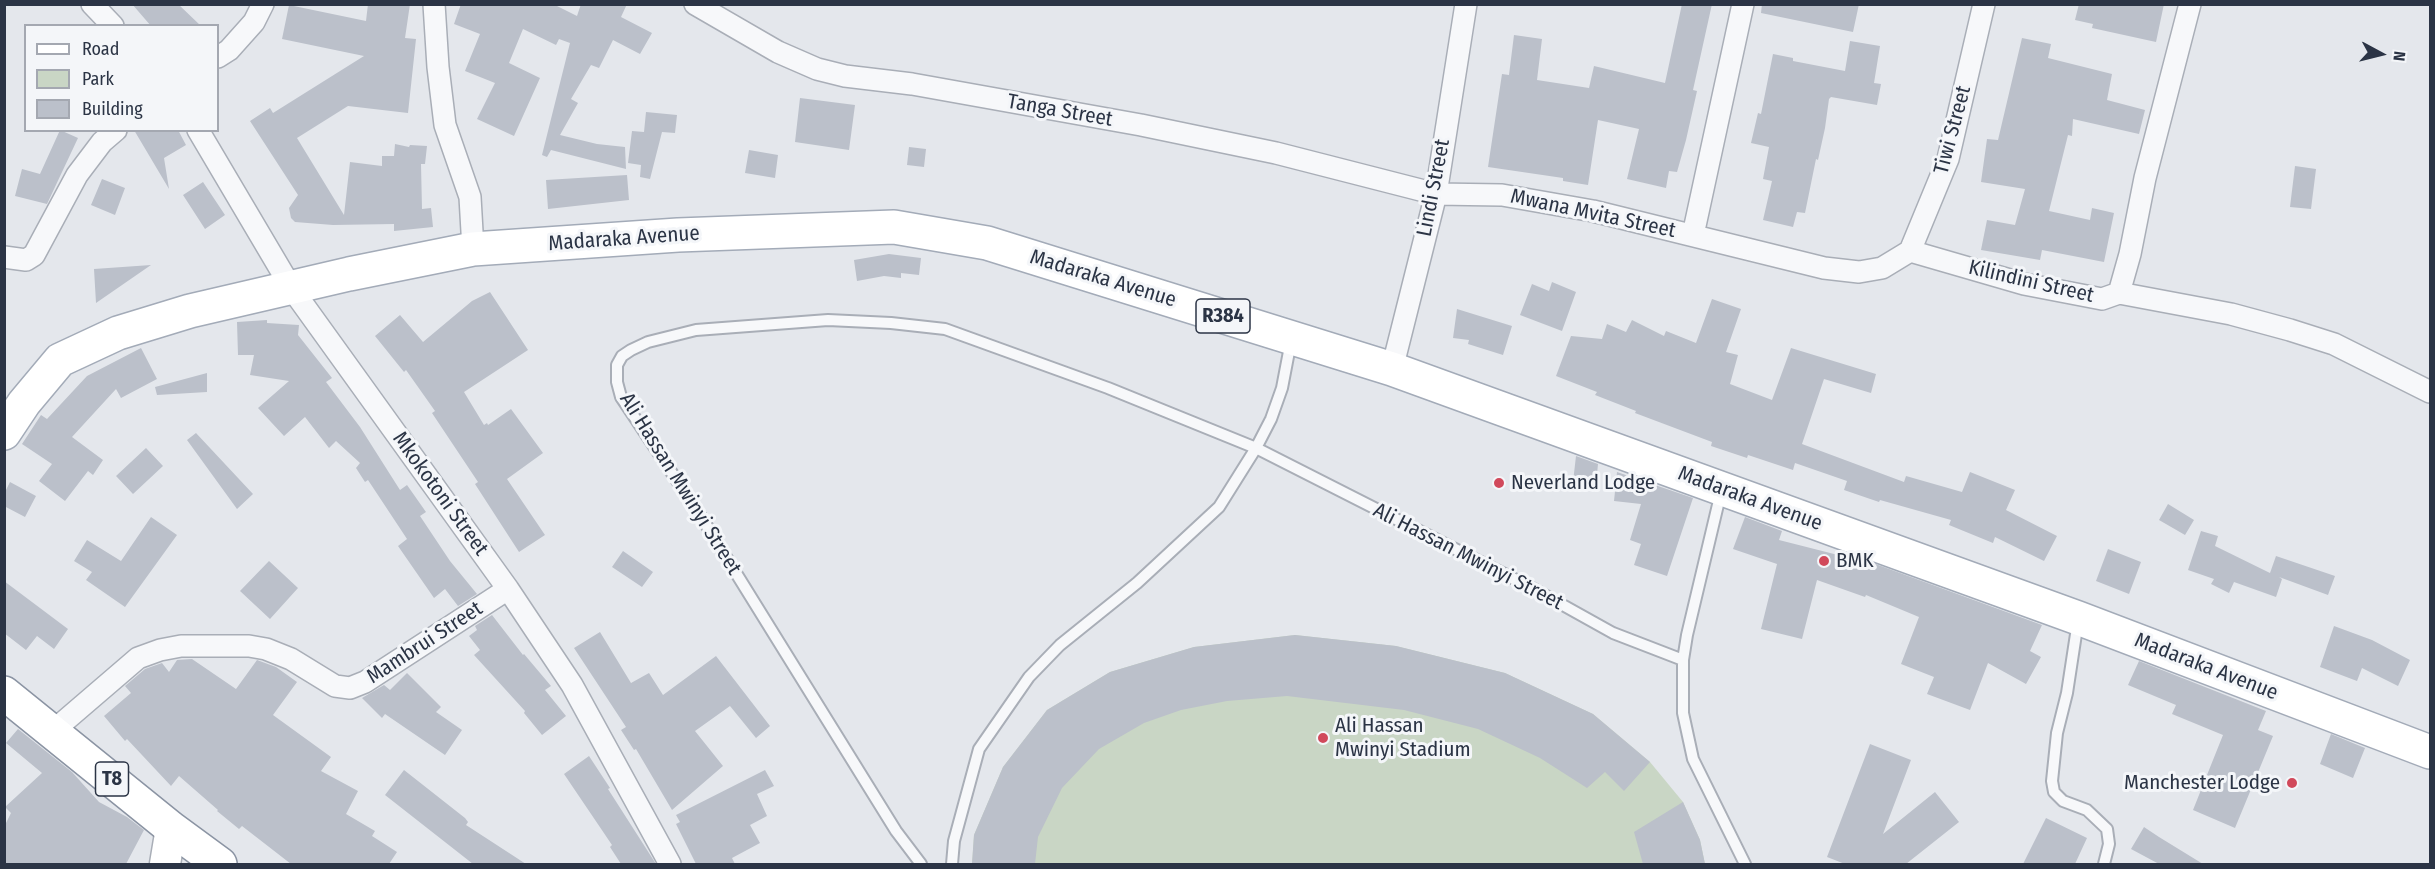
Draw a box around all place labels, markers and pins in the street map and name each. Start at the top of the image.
place label: Neverland Lodge [1511,470,1655,496]
marker: Neverland Lodge [1492,476,1506,490]
place label: BMK [1836,548,1874,574]
marker: BMK [1817,554,1831,568]
place label: Ali Hassan Mwinyi Stadium [1335,713,1471,763]
marker: Ali Hassan Mwinyi Stadium [1316,731,1330,745]
place label: Manchester Lodge [2124,770,2280,796]
marker: Manchester Lodge [2285,776,2299,790]

